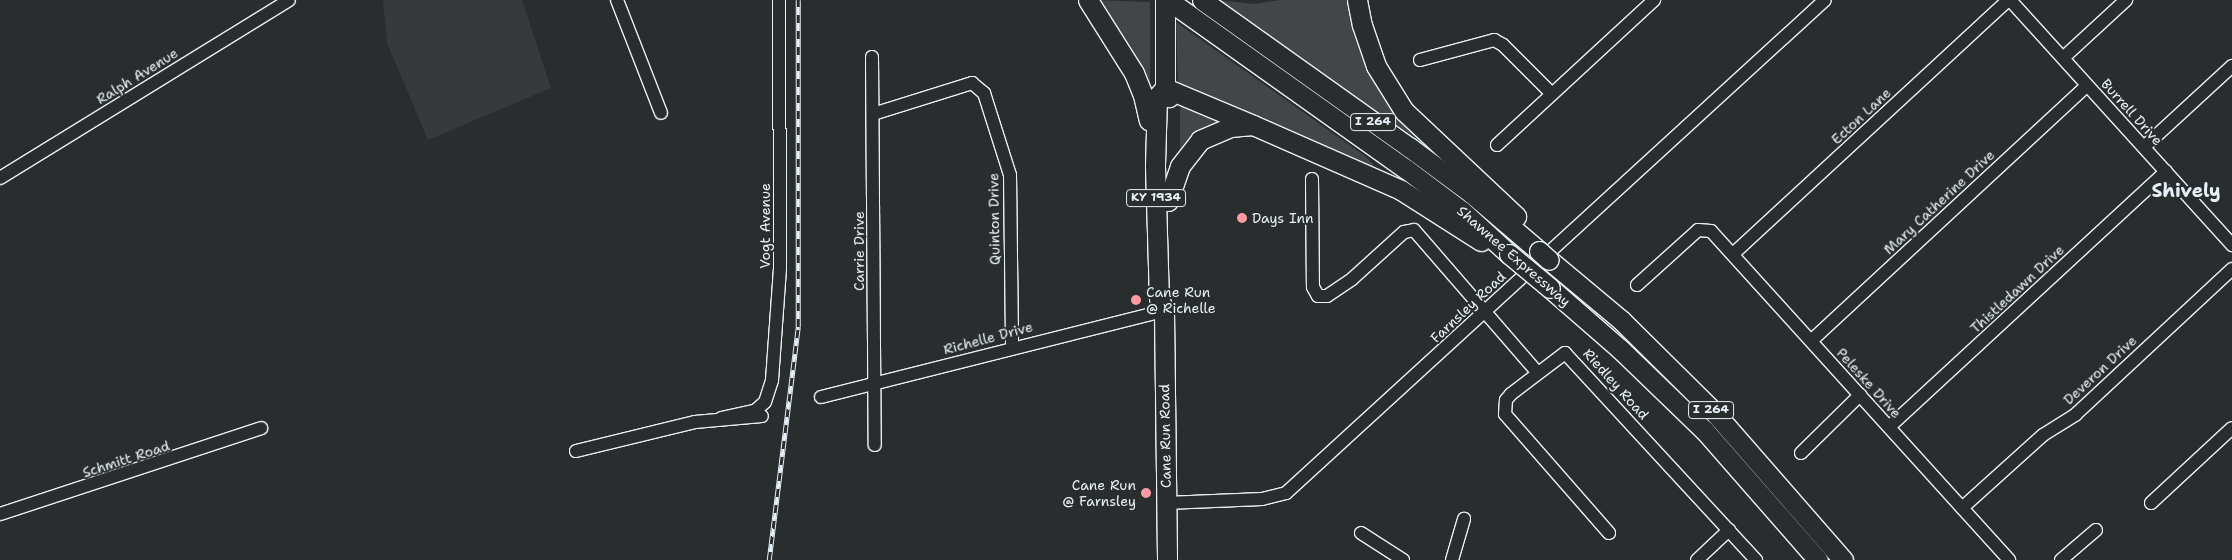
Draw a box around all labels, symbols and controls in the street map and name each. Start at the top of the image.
street label: Ralph Avenue [93,44,181,108]
street label: Burrell Drive [2098,75,2166,149]
street label: Ecton Lane [1828,84,1894,148]
road number: I 264 [1349,112,1397,132]
street label: Mary Catherine Drive [1880,146,1998,258]
street label: Quinton Drive [985,173,1003,265]
district label: Shively [2151,180,2221,202]
street label: Vogt Avenue [757,183,773,269]
road number: KY 1934 [1126,188,1186,208]
street label: Shawnee Expressway [1454,202,1574,310]
place label: Days Inn [1252,210,1314,226]
street label: Carrie Drive [851,211,867,291]
marker: Days Inn [1236,212,1248,224]
street label: Thistledawn Drive [1967,241,2067,337]
street label: Farnsley Road [1427,268,1509,346]
place label: Cane Run @ Richelle [1146,284,1216,316]
marker: Cane Run @ Richelle [1130,294,1142,306]
street label: Richelle Drive [941,318,1035,358]
street label: Deveron Drive [2060,332,2140,408]
street label: Peleske Drive [1833,344,1905,422]
street label: Riedley Road [1580,345,1652,423]
street label: Cane Run Road [1156,384,1174,488]
road number: I 264 [1687,400,1735,420]
street label: Schmitt Road [80,437,172,481]
place label: Cane Run @ Farnsley [1062,477,1136,510]
marker: Cane Run @ Farnsley [1140,487,1152,499]

